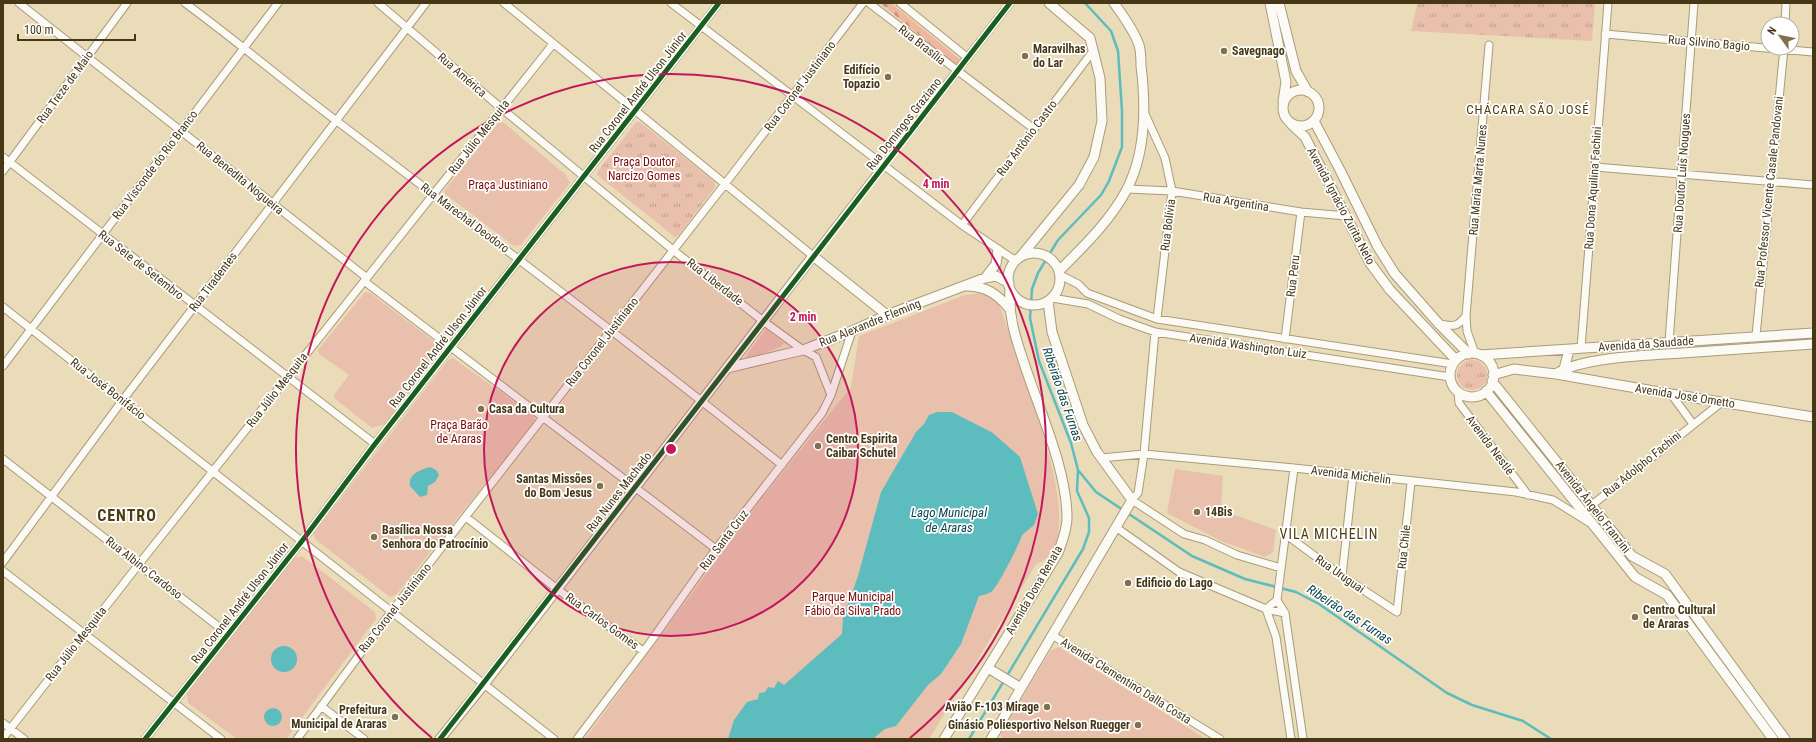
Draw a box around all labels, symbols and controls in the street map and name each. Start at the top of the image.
scale bar [18,16,135,42]
north arrow [1760,16,1800,56]
street label: Rua Brasília [896,22,949,68]
text: 100 m [24,23,54,37]
text: N [1765,24,1779,37]
street label: Rua Coronel André Ulson Júnior [586,28,690,155]
street label: Rua Silvino Bagio [1668,32,1750,54]
street label: Rua Coronel Justiniano [761,38,839,134]
place label: Maravilhas do Lar [1033,42,1086,70]
place label: Savegnago [1232,44,1285,58]
marker: Savegnago [1219,46,1229,56]
street label: Rua Treze de Maio [34,48,96,126]
street label: Rua América [435,50,489,100]
marker: Maravilhas do Lar [1020,51,1030,61]
place label: Edifício Topazio [843,63,880,91]
marker: Edifício Topazio [883,72,893,82]
street label: Rua Domingos Graziano [864,75,944,173]
street label: Rua Professor Vicente Casale Pandovani [1752,96,1786,288]
street label: Rua Júlio Mesquita [446,97,513,177]
street label: Rua Antônio Castro [994,97,1060,179]
district label: CHÁCARA SÃO JOSÉ [1466,101,1590,117]
street label: Rua Visconde do Rio Branco [109,108,201,222]
street label: Rua Doutor Luís Nougues [1671,113,1693,233]
street label: Rua Maria Marta Nunes [1466,124,1490,236]
street label: Rua Dona Aquilina Fachini [1582,126,1604,250]
street label: Rua Benedita Nogueira [194,139,286,218]
street label: Avenida Ignácio Zurita Neto [1304,145,1378,267]
park label: Praça Doutor Narcizo Gomes [608,155,680,183]
text: 4 min [923,177,949,191]
park label: Praça Justiniano [468,178,548,192]
street label: Rua Marechal Deodoro [418,180,512,256]
street label: Rua Argentina [1202,190,1270,214]
street label: Rua Bolívia [1158,198,1178,252]
street label: Rua Sete de Setembro [96,227,186,303]
street label: Rua Tiradentes [186,250,240,314]
street label: Rua Peru [1283,254,1303,298]
street label: Rua Liberdade [684,256,746,309]
street label: Rua Coronel André Ulson Júnior [386,283,490,410]
street label: Rua Coronel Justiniano [563,295,641,389]
street label: Rua Alexandre Fleming [817,296,923,350]
text: 2 min [790,310,816,324]
street label: Avenida Washington Luiz [1189,331,1307,361]
street label: Avenida da Saudade [1598,334,1695,354]
water label: Ribeirão das Furnas [1039,345,1086,443]
street label: Rua Júlio Mesquita [244,350,311,430]
street label: Rua José Bonifácio [68,355,148,423]
street label: Avenida José Ometto [1634,381,1736,411]
place label: Casa da Cultura [489,402,565,416]
marker: Casa da Cultura [476,404,486,414]
street label: Avenida Nestlé [1463,413,1517,478]
park label: Praça Barão de Araras [430,418,488,446]
street label: Rua Adolpho Fachini [1600,428,1684,500]
place label: Centro Espirita Caibar Schutel [826,432,898,460]
marker: Centro Espirita Caibar Schutel [813,441,823,451]
centre of rings [664,442,678,456]
street label: Rua Nunes Machado [583,449,655,535]
street label: Avenida Ângelo Franzini [1553,457,1634,556]
street label: Avenida Michelin [1310,463,1392,487]
place label: Santas Missões do Bom Jesus [516,472,593,500]
marker: Santas Missões do Bom Jesus [595,481,605,491]
water label: Lago Municipal de Araras [911,505,988,535]
place label: 14Bis [1205,505,1233,519]
district label: CENTRO [97,506,157,525]
street label: Rua Santa Cruz [697,507,751,573]
marker: 14Bis [1192,507,1202,517]
place label: Basílica Nossa Senhora do Patrocínio [382,523,488,551]
street label: Rua Chile [1395,524,1413,570]
district label: VILA MICHELIN [1280,526,1378,542]
marker: Basílica Nossa Senhora do Patrocínio [369,532,379,542]
street label: Rua Albino Cardoso [103,534,185,602]
street label: Rua Coronel André Ulson Júnior [188,539,292,666]
street label: Avenida Dona Renata [1003,543,1065,637]
street label: Rua Uruguai [1313,552,1367,596]
street label: Rua Coronel Justiniano [356,561,434,655]
place label: Edificio do Lago [1136,576,1213,590]
marker: Edificio do Lago [1123,578,1133,588]
water label: Ribeirão das Furnas [1304,581,1395,648]
street label: Rua Carlos Gomes [563,590,641,652]
park label: Parque Municipal Fábio da Silva Prado [805,590,901,618]
place label: Centro Cultural de Araras [1643,603,1715,631]
street label: Rua Júlio Mesquita [43,604,110,684]
marker: Centro Cultural de Araras [1630,612,1640,622]
street label: Avenida Clementino Dalla Costa [1058,635,1194,727]
place label: Avião F-103 Mirage [945,700,1039,714]
marker: Avião F-103 Mirage [1042,702,1052,712]
place label: Prefeitura Municipal de Araras [291,703,388,731]
marker: Prefeitura Municipal de Araras [390,712,400,722]
place label: Ginásio Poliesportivo Nelson Ruegger [948,718,1130,732]
marker: Ginásio Poliesportivo Nelson Ruegger [1133,720,1143,730]

